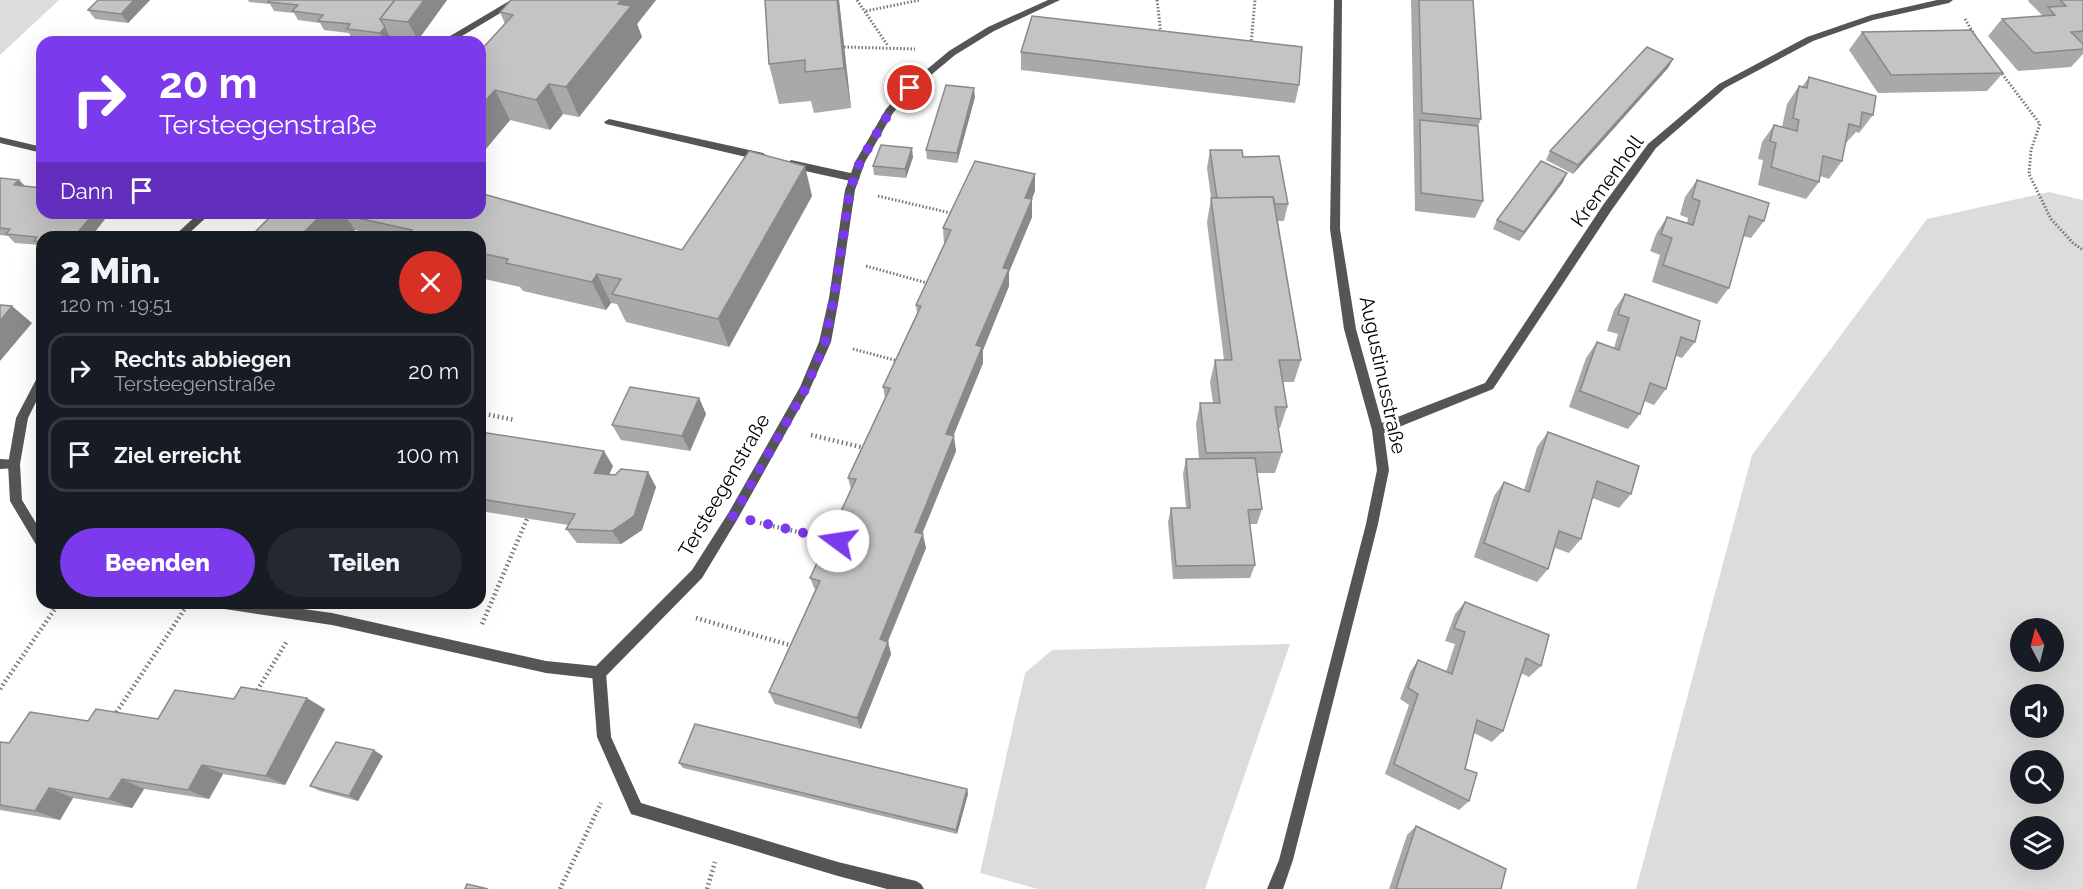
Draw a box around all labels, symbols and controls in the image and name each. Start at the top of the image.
text: 20 m [159,59,258,108]
icon: right [60,60,138,138]
pin [884,62,935,113]
icon: arrive [893,71,926,104]
text: Tersteegenstraße [159,109,377,140]
street label: Kremenholl [1566,130,1649,232]
icon: arrive [125,174,158,207]
text: Dann [60,178,113,204]
text: 2 Min. [60,249,161,291]
button: close [399,251,462,314]
text: 120 m · 19:51 [60,293,172,317]
street label: Augustinusstraße [1355,294,1411,456]
text: Rechts abbiegen [114,346,291,372]
icon: right [63,354,96,387]
text: 20 m [408,358,459,384]
text: Tersteegenstraße [114,372,275,396]
street label: Tersteegenstraße [673,409,775,561]
icon: arrive [63,438,96,471]
text: Ziel erreicht [114,442,241,468]
text: 100 m [397,442,459,468]
position arrow [806,509,870,573]
button: Beenden [60,528,255,597]
button: Teilen [267,528,462,597]
north arrow [2010,618,2064,672]
map controls [2010,618,2064,870]
button: sound [2010,684,2064,738]
button: search [2010,750,2064,804]
button: layers [2010,816,2064,870]

